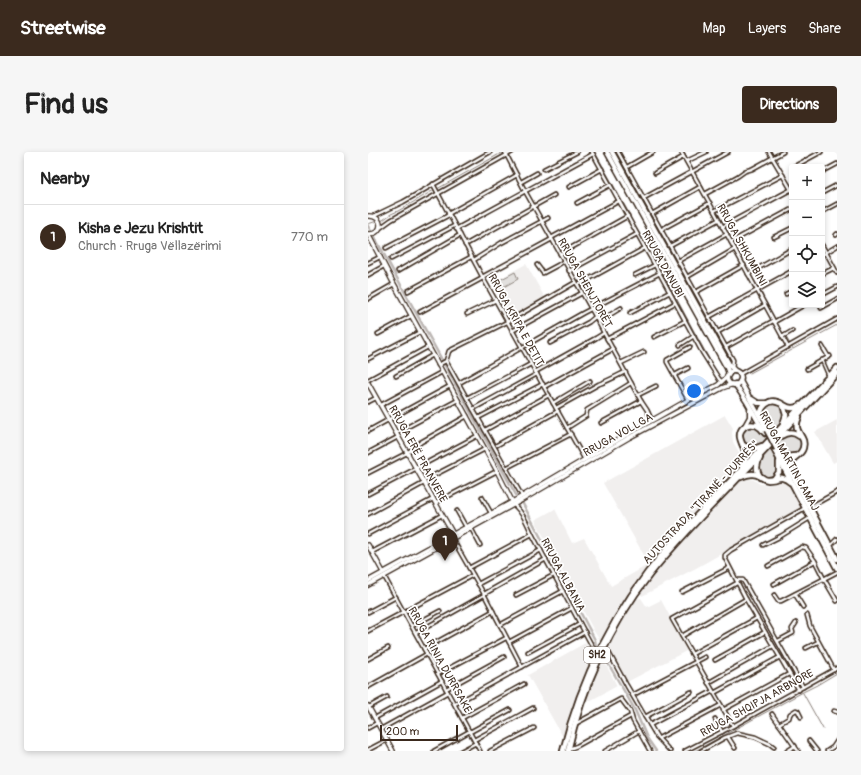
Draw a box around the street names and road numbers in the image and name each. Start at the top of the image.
street label: RRUGA SHKUMBINI [714,202,770,288]
street label: RRUGA DANUBI [639,228,687,300]
street label: RRUGA SHENJTORËT [555,236,615,330]
street label: RRUGA KRIPA E DETIT [485,272,547,368]
street label: RRUGA ERË PRANVERE [386,403,450,505]
street label: RRUGA MARTIN CAMAJ [756,409,822,513]
street label: RRUGA VOLLGA [581,411,655,459]
street label: AUTOSTRADA "TIRANË - DURRËS" [640,438,762,566]
street label: RRUGA ALBANIA [538,536,588,614]
street label: RRUGA RINIA DURRSAKE [405,605,475,716]
road number: SH2 [584,647,610,663]
street label: RRUGA SHQIPJA ARBNORE [698,666,816,740]

